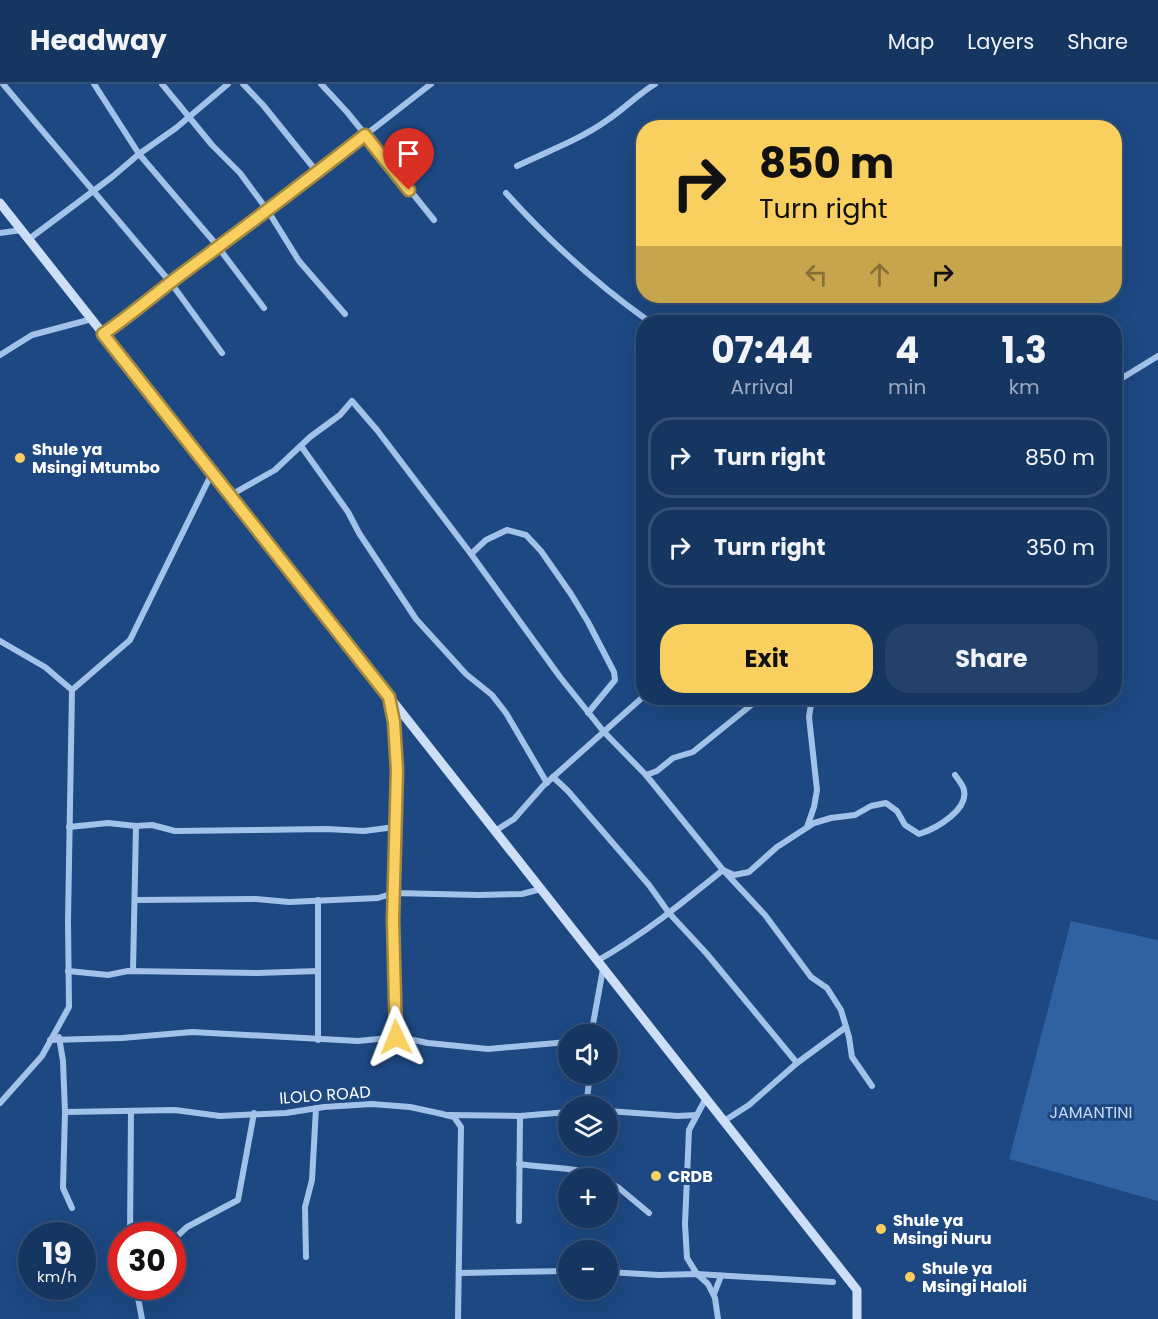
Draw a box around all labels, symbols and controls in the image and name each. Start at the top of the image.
text: Headway [30,21,167,60]
text: Map [888,27,934,56]
text: Layers [967,27,1034,56]
text: Share [1067,27,1128,56]
pin [383,128,434,190]
text: 850 m [759,134,894,193]
icon: arrive [392,137,425,170]
icon: right [660,144,738,222]
text: Turn right [759,190,888,227]
icon: left [800,258,833,291]
icon: ahead [863,258,896,291]
icon: right [926,258,959,291]
text: 07:44 [711,325,813,376]
text: 4 [895,325,919,376]
text: 1.3 [1001,325,1047,376]
text: Arrival [730,373,793,401]
text: min [888,373,926,401]
text: km [1009,373,1040,401]
place label: Shule ya Msingi Mtumbo [32,438,160,479]
icon: right [663,441,696,474]
text: Turn right [714,442,825,473]
text: 850 m [1025,442,1095,473]
marker: Shule ya Msingi Mtumbo [13,451,27,465]
icon: right [663,531,696,564]
text: Turn right [714,532,825,563]
text: 350 m [1026,532,1095,563]
button: Exit [660,624,873,693]
button: Share [885,624,1098,693]
position arrow [364,1005,428,1069]
map controls [558,1024,618,1300]
button: sound [558,1024,618,1084]
street label: ILOLO ROAD [279,1080,371,1110]
button: layers [558,1096,618,1156]
park label: JAMANTINI [1050,1101,1132,1124]
place label: CRDB [668,1165,713,1188]
button: + [558,1168,618,1228]
marker: CRDB [649,1169,663,1183]
place label: Shule ya Msingi Nuru [893,1209,992,1250]
speed limit sign: 30 [108,1222,186,1300]
marker: Shule ya Msingi Nuru [874,1222,888,1236]
text: 19 [42,1232,72,1275]
button: − [558,1240,618,1300]
place label: Shule ya Msingi Haloli [922,1257,1027,1298]
text: km/h [37,1266,77,1287]
marker: Shule ya Msingi Haloli [903,1270,917,1284]

